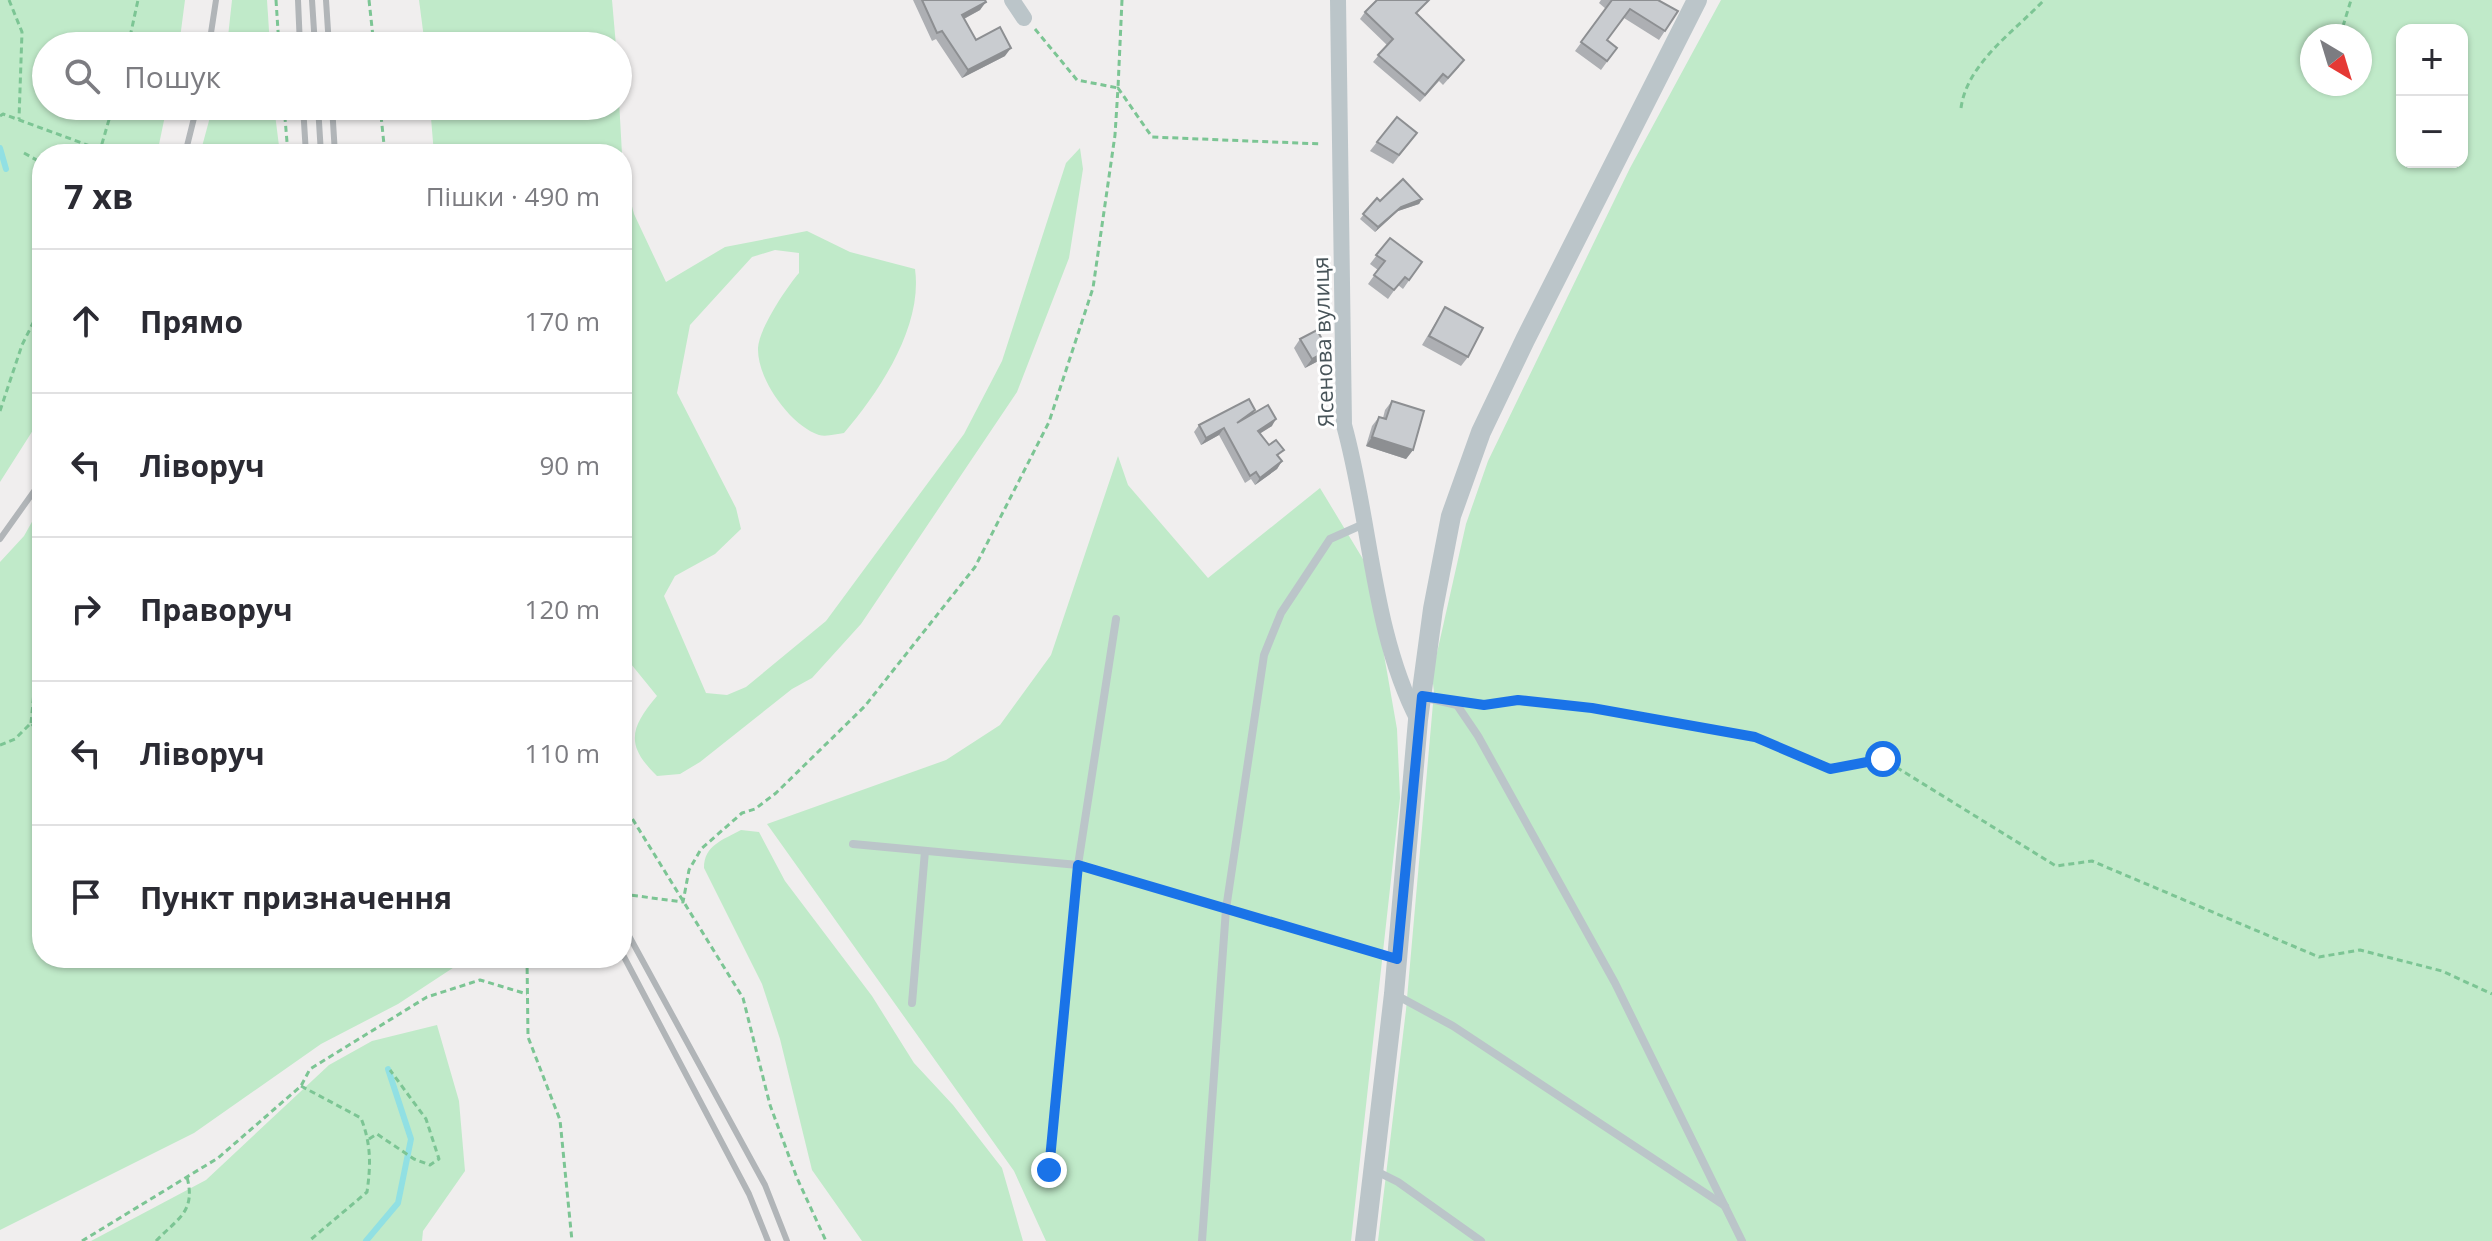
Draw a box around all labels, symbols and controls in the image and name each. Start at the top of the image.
north arrow [2300,24,2372,96]
map controls [2396,24,2468,168]
button: + [2396,24,2468,96]
search box [32,32,632,120]
icon: search [60,54,104,98]
text: Пошук [124,56,221,97]
button: − [2396,96,2468,168]
text: 7 хв [64,173,133,219]
text: Пішки · 490 m [426,178,600,214]
street label: Ясенова вулиця [1304,256,1340,428]
icon: ahead [64,299,108,343]
text: Прямо [140,301,243,342]
text: 170 m [525,303,600,339]
icon: left [64,443,108,487]
text: Ліворуч [140,445,265,486]
text: 90 m [539,447,600,483]
icon: right [64,587,108,631]
text: Праворуч [140,589,293,630]
text: 120 m [525,591,600,627]
icon: left [64,731,108,775]
text: Ліворуч [140,733,265,774]
text: 110 m [525,735,600,771]
route start [1865,741,1901,777]
icon: arrive [64,875,108,919]
text: Пункт призначення [140,877,452,918]
route end [1031,1152,1067,1188]

